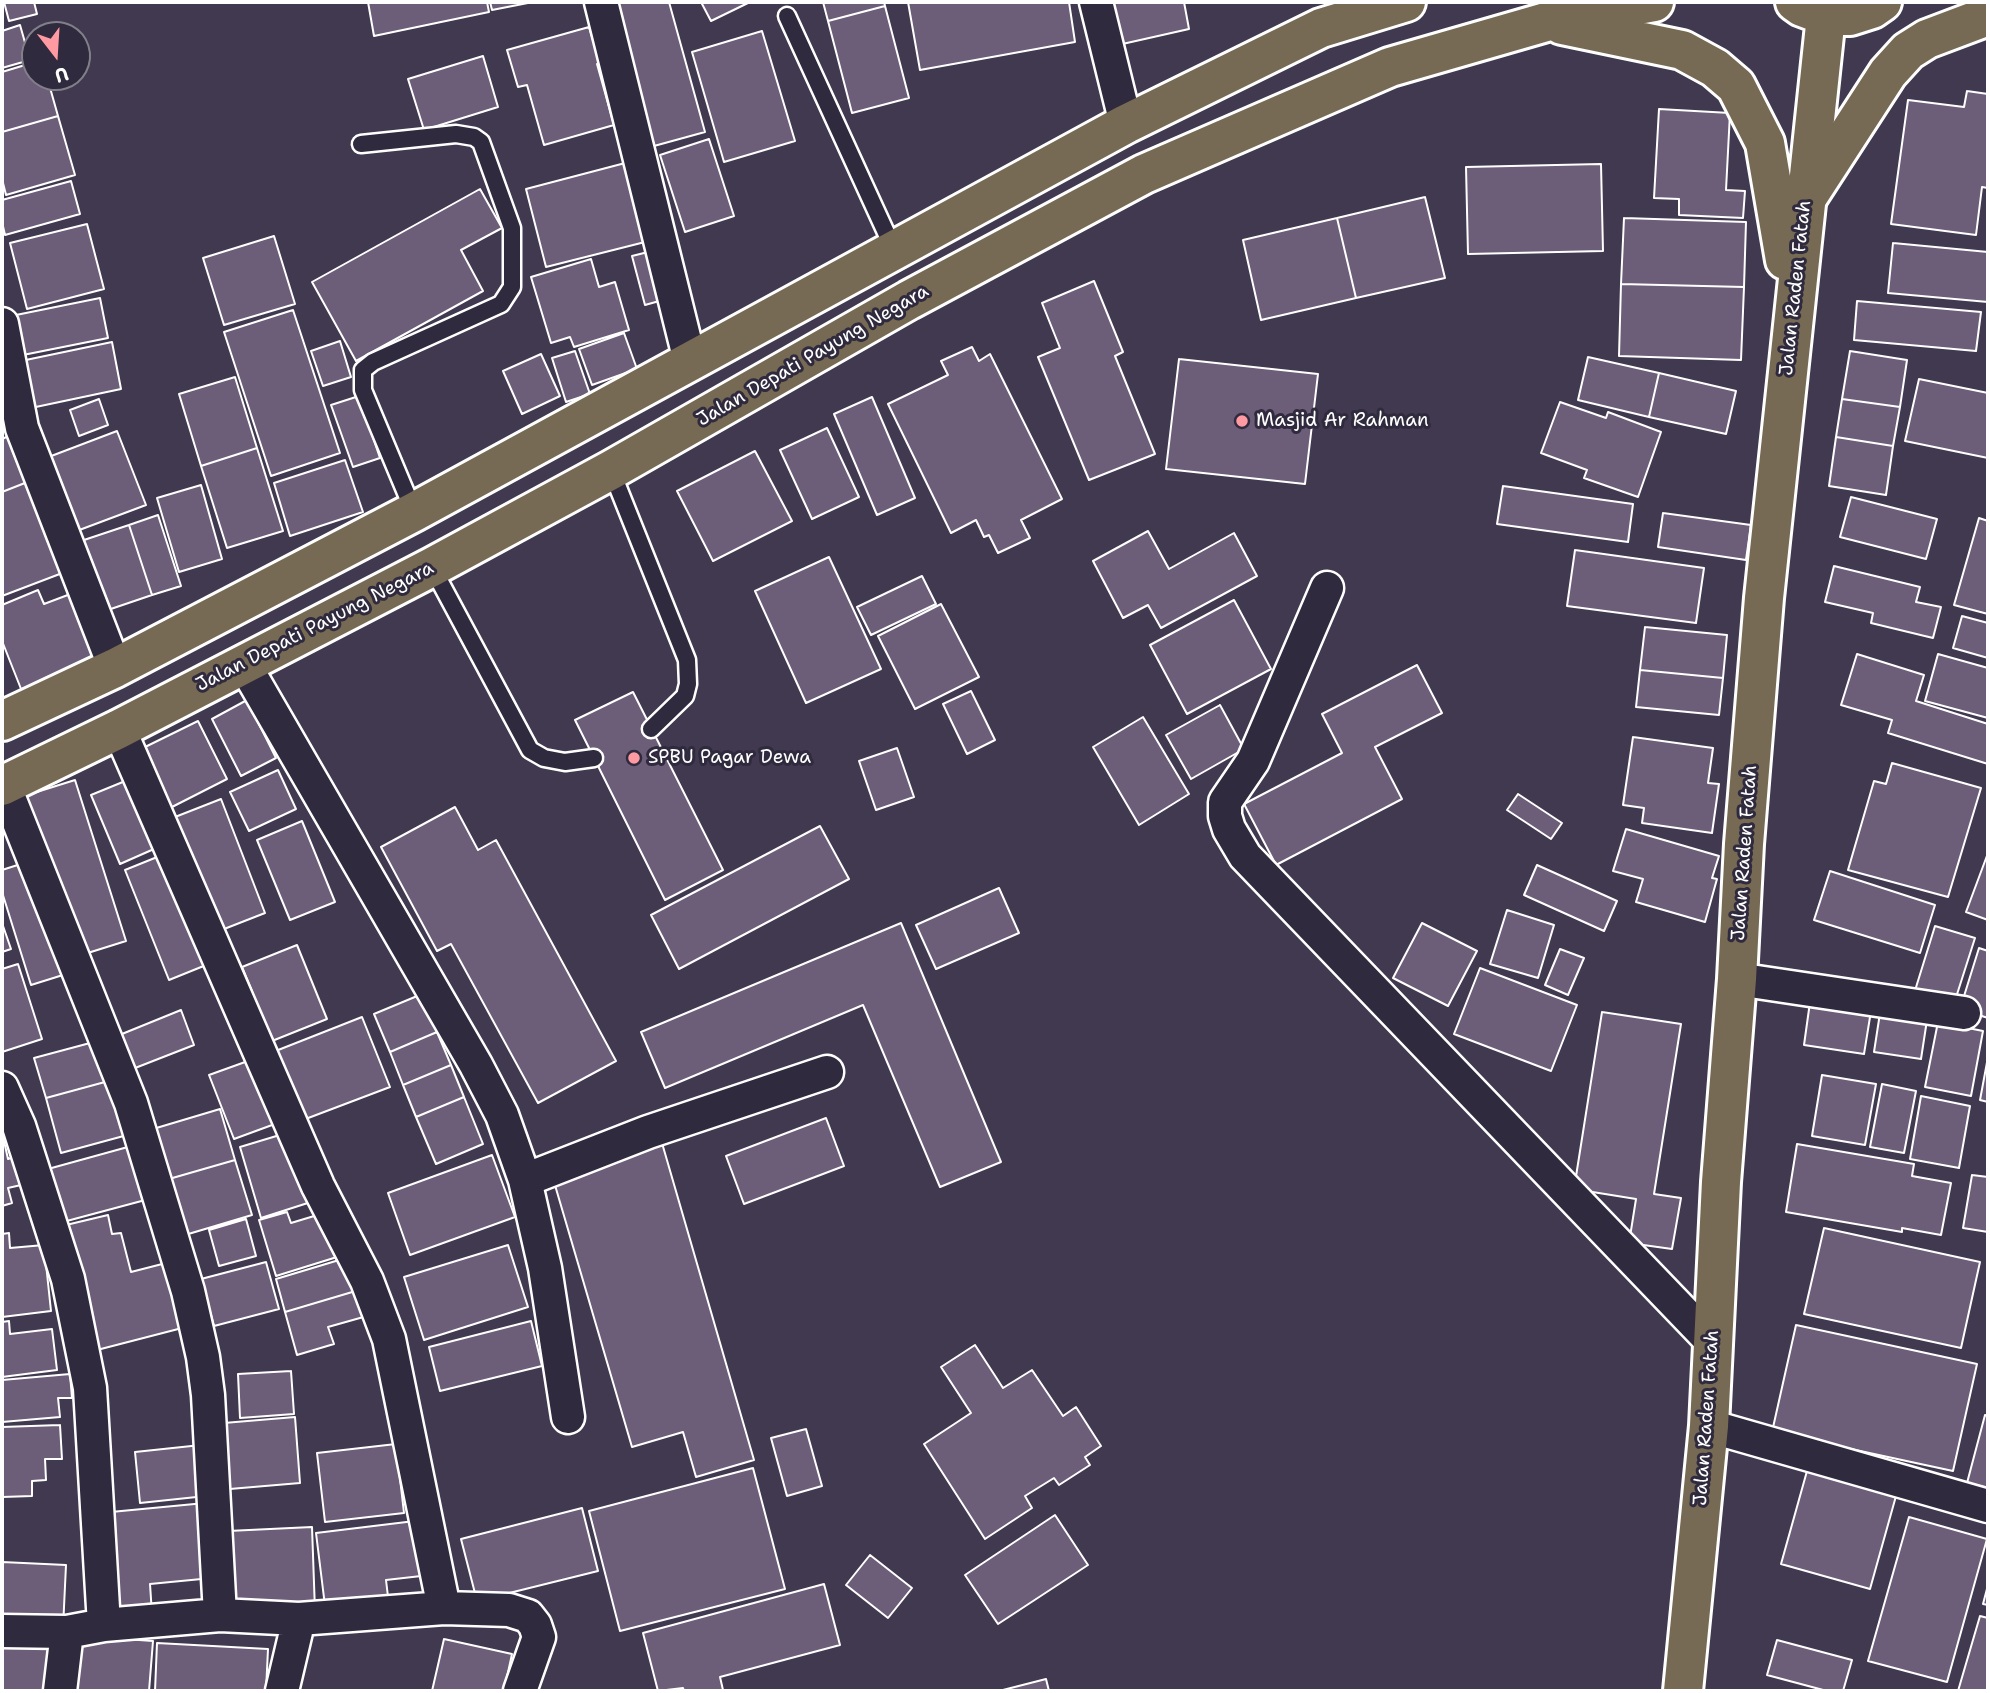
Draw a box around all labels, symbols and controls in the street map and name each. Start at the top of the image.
north arrow [21,21,91,91]
text: U [52,61,72,89]
street label: Jalan Raden Fatah [1775,199,1817,377]
street label: Jalan Depati Payung Negara [693,280,933,432]
place label: Masjid Ar Rahman [1256,410,1429,432]
marker: Masjid Ar Rahman [1234,413,1250,429]
street label: Jalan Depati Payung Negara [192,557,438,697]
place label: SPBU Pagar Dewa [648,747,811,769]
marker: SPBU Pagar Dewa [626,750,642,766]
street label: Jalan Raden Fatah [1727,764,1763,942]
street label: Jalan Raden Fatah [1689,1329,1725,1507]

